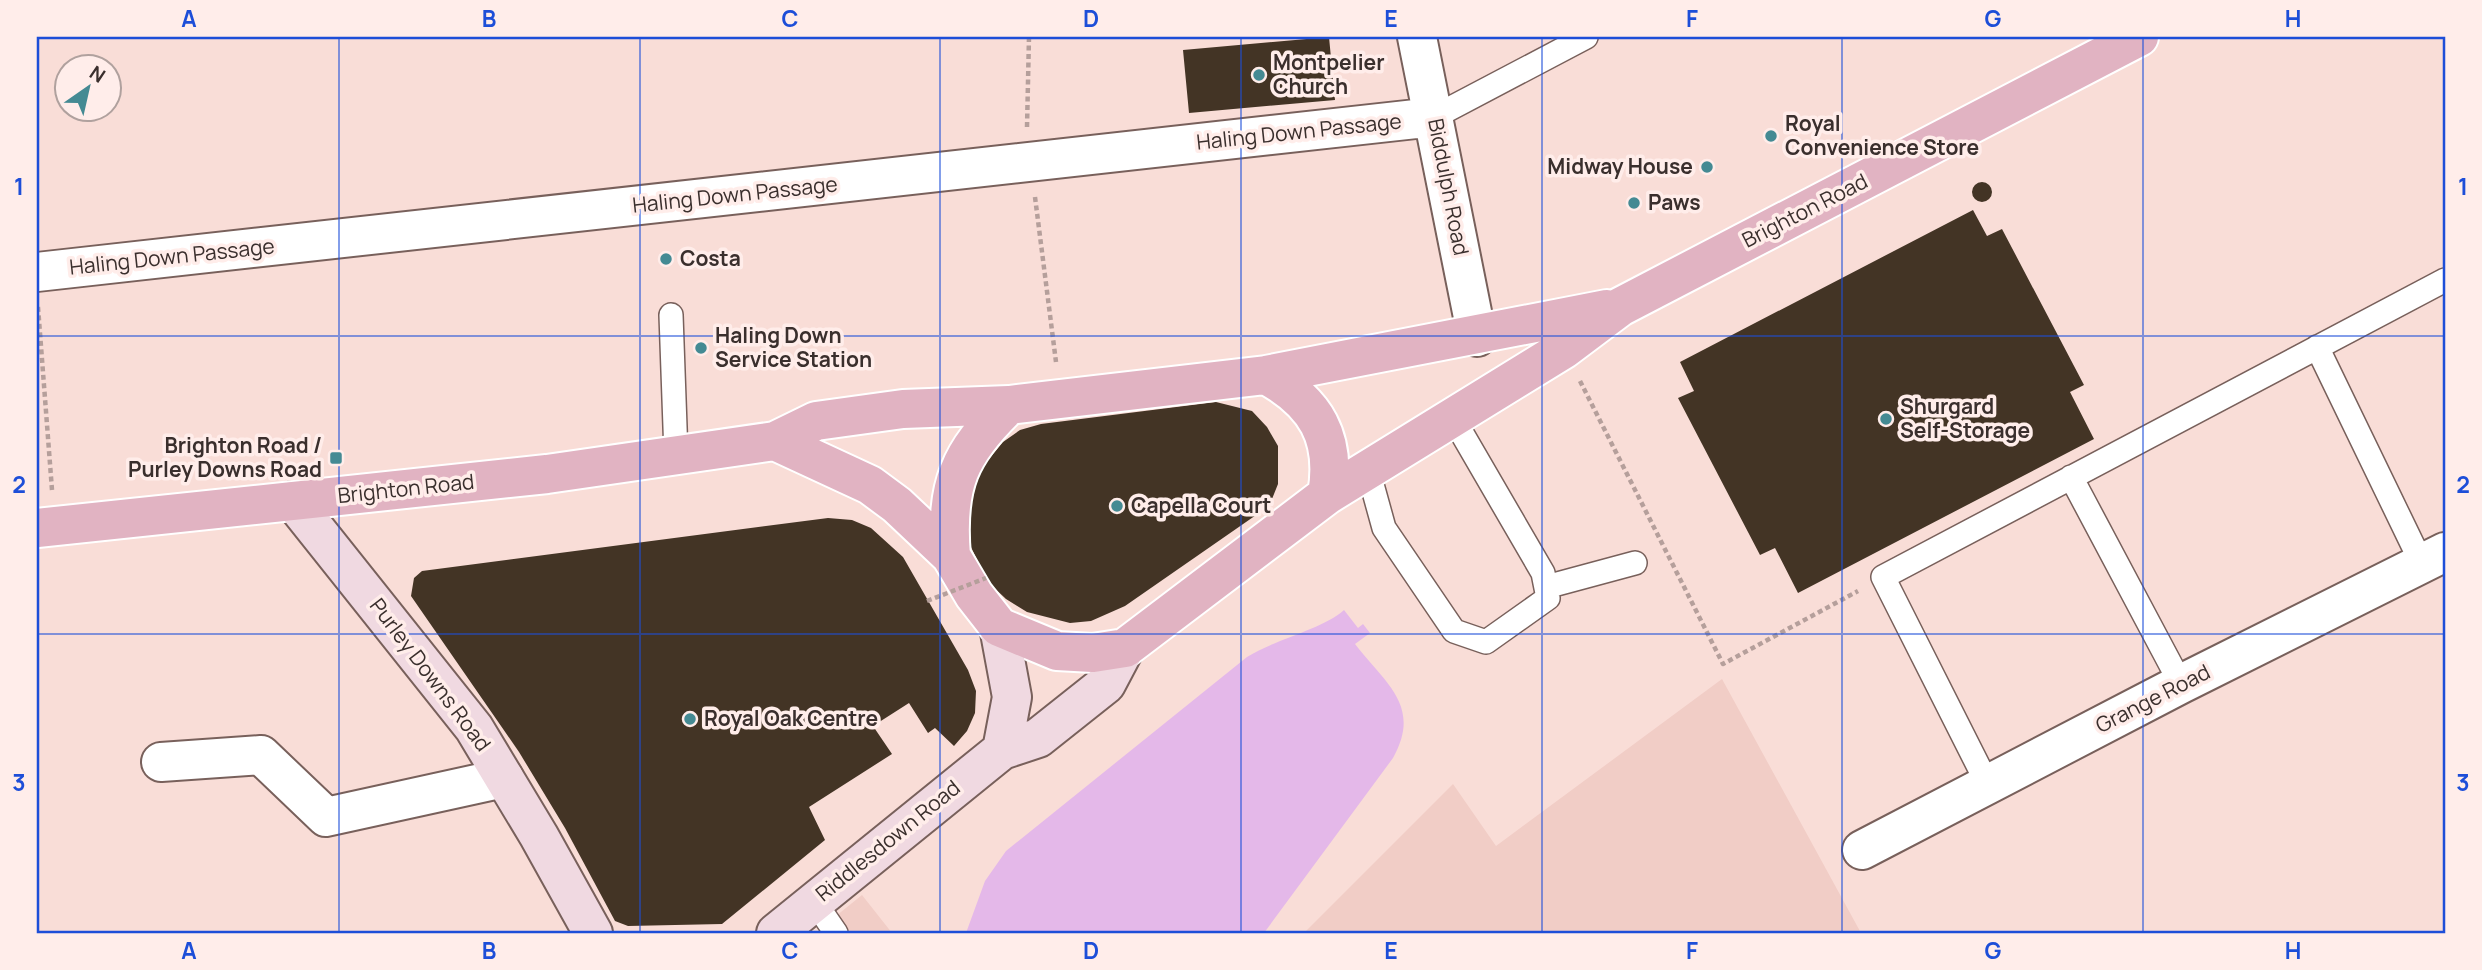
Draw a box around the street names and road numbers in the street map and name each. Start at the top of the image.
street label: Haling Down Passage [1195,106,1403,156]
street label: Biddulph Road [1422,116,1476,258]
street label: Brighton Road [1737,167,1872,254]
street label: Haling Down Passage [631,169,839,219]
street label: Haling Down Passage [68,231,276,281]
street label: Brighton Road [336,467,476,509]
street label: Purley Downs Road [364,592,498,757]
street label: Grange Road [2091,657,2214,739]
street label: Riddlesdown Road [809,773,965,907]

